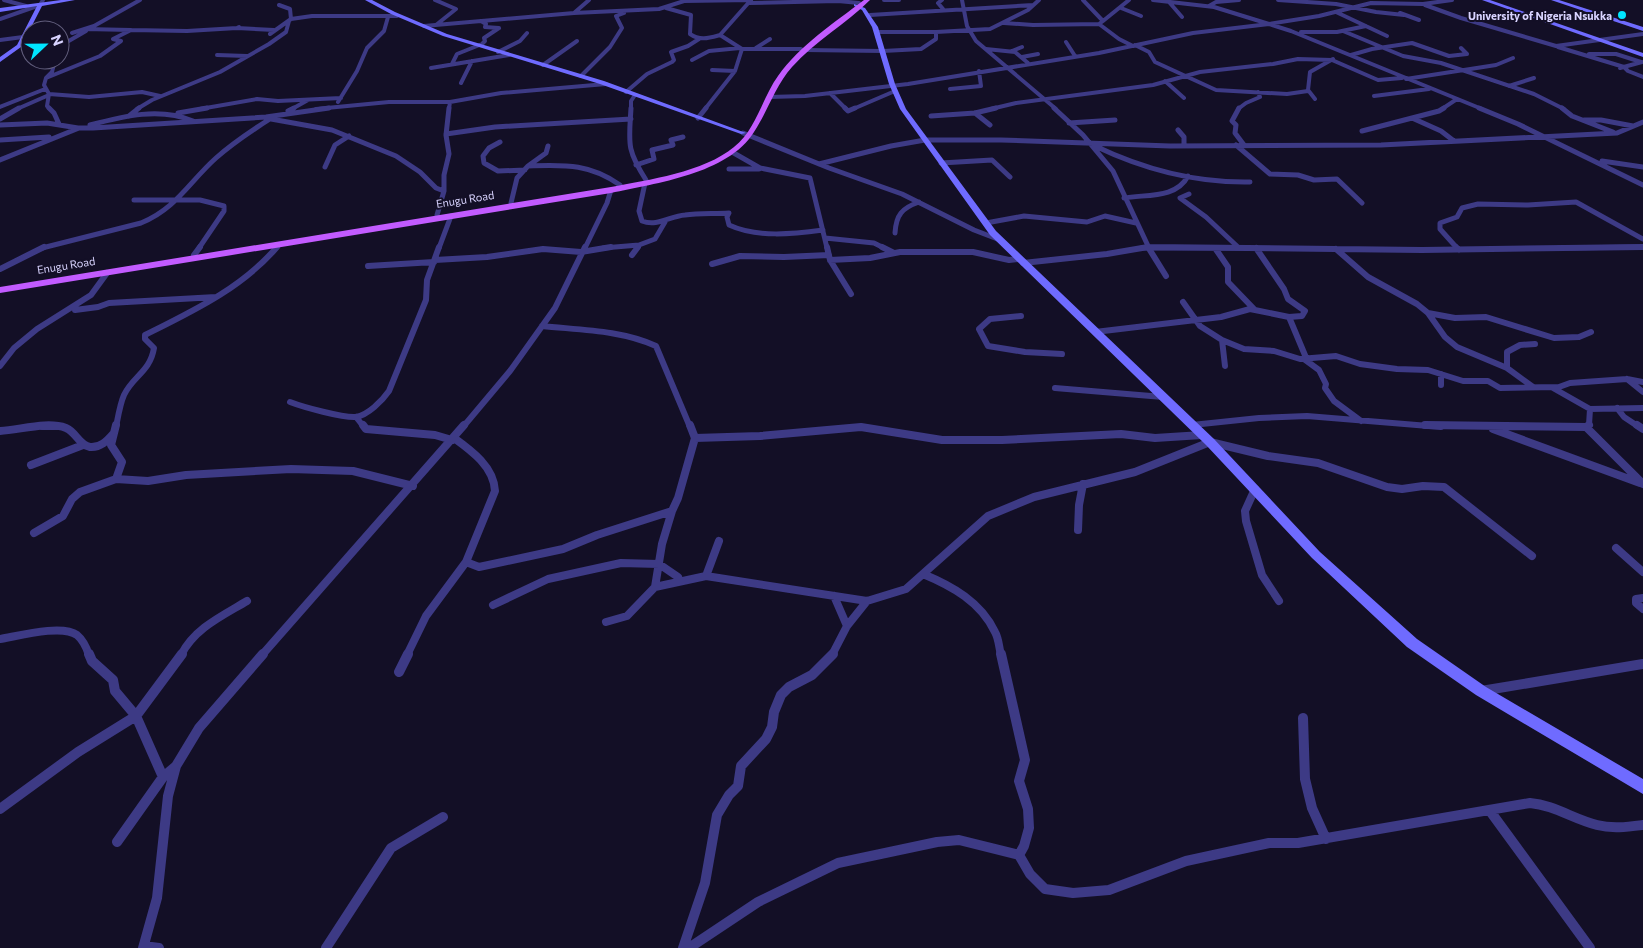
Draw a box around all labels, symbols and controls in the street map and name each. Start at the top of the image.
place label: University of Nigeria Nsukka [1468,9,1612,22]
marker: University of Nigeria Nsukka [1616,9,1628,21]
north arrow [20,20,70,70]
text: N [48,32,67,48]
street label: Enugu Road [435,188,495,210]
street label: Enugu Road [36,254,96,276]

